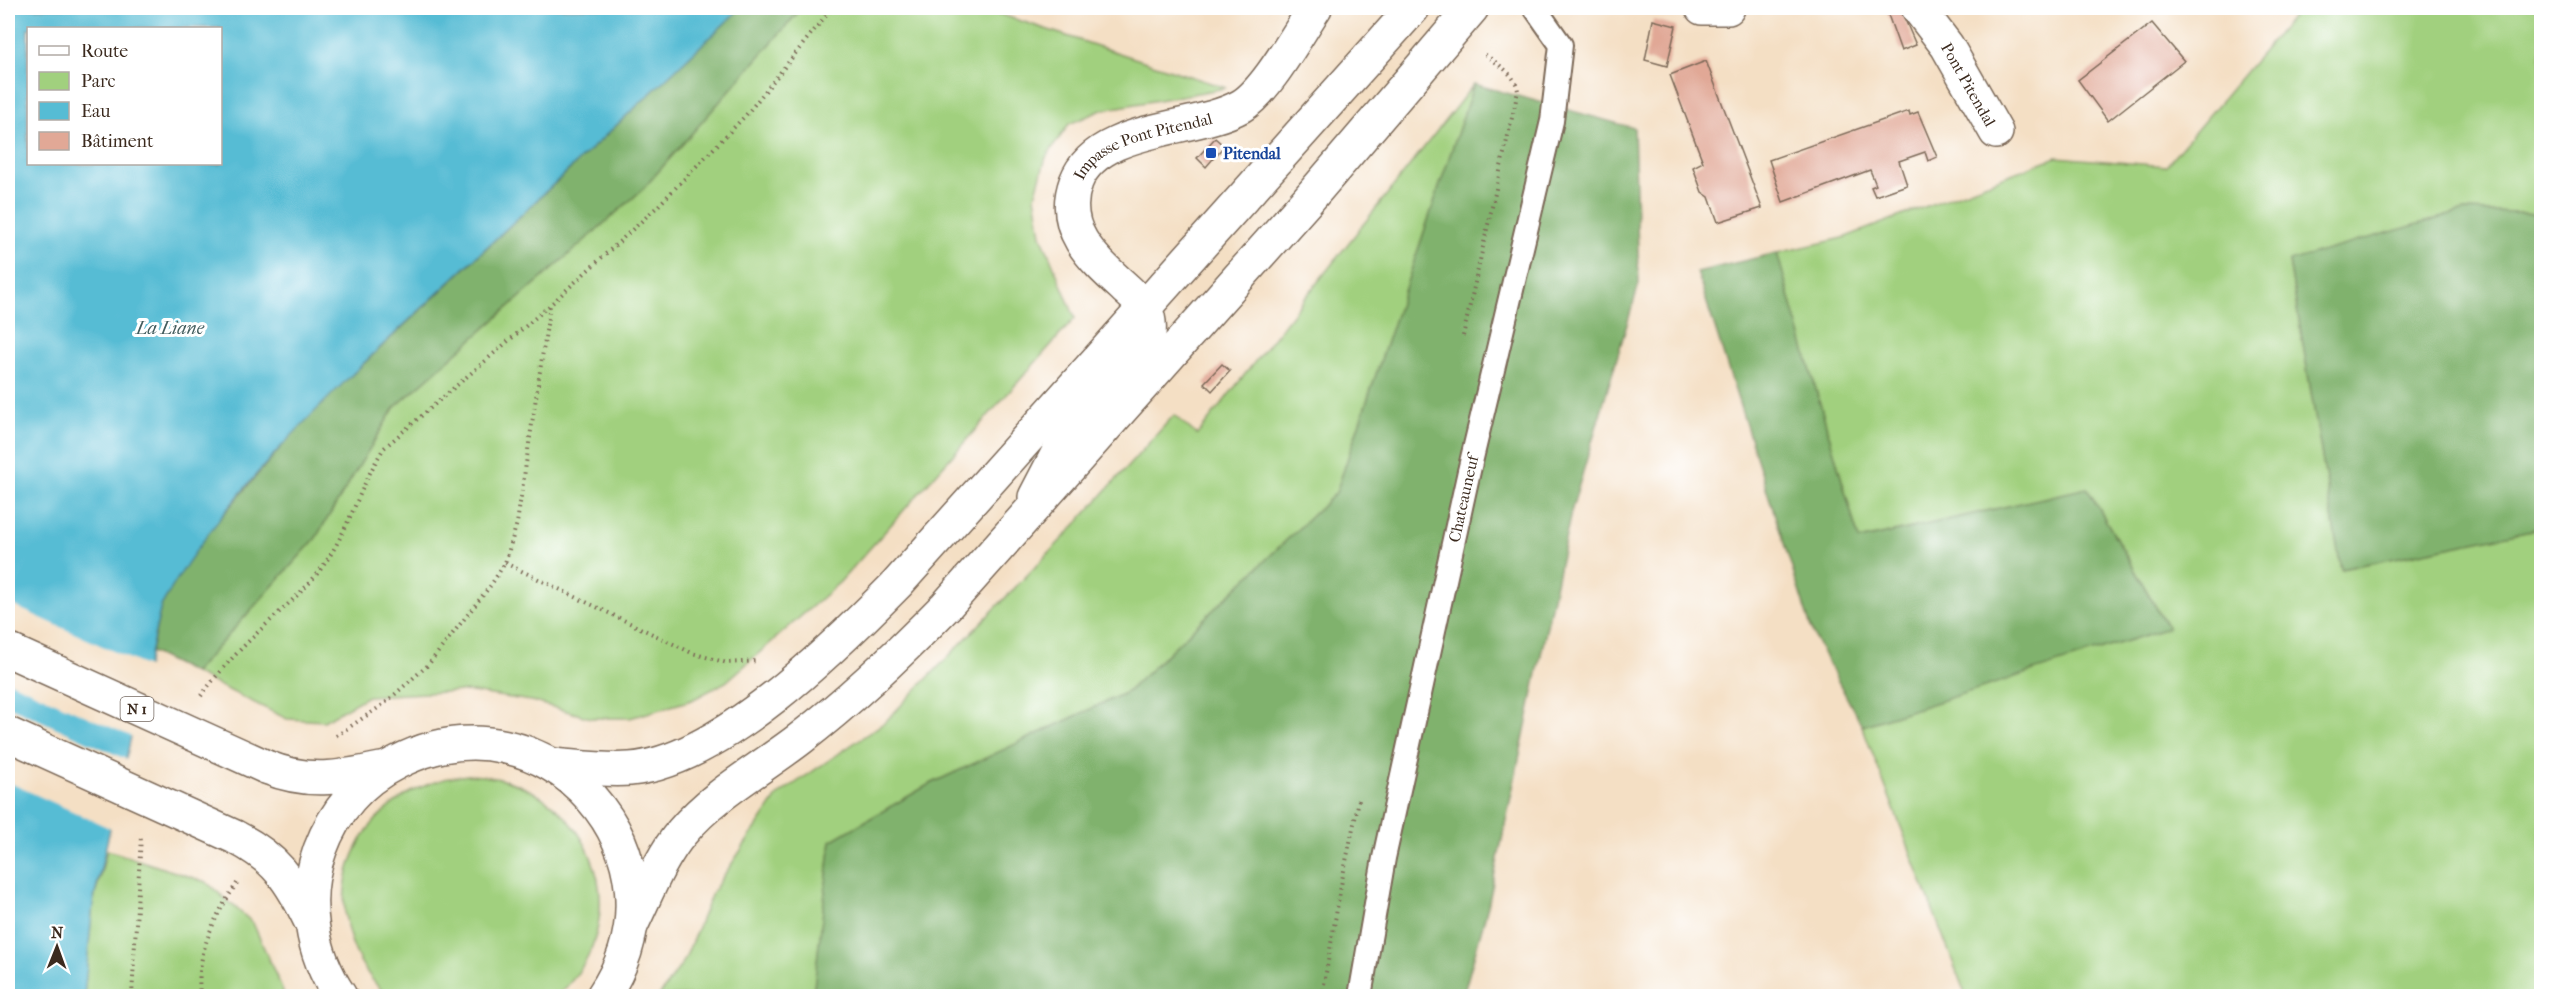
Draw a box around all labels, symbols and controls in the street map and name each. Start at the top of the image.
legend [27,27,222,165]
street label: Pont Pitendal [1938,39,2001,130]
text: Route [81,41,128,62]
text: Parc [81,71,116,92]
text: Eau [81,101,110,122]
street label: Impasse Pont Pitendal [1069,108,1215,183]
text: Bâtiment [81,131,154,152]
place label: Pitendal [1223,144,1281,163]
marker: Pitendal [1204,146,1218,160]
water label: La Liane [134,318,205,339]
street label: Chateauneuf [1444,450,1483,544]
road number: N 1 [120,697,154,721]
north arrow [27,917,87,977]
text: N [51,923,64,942]

